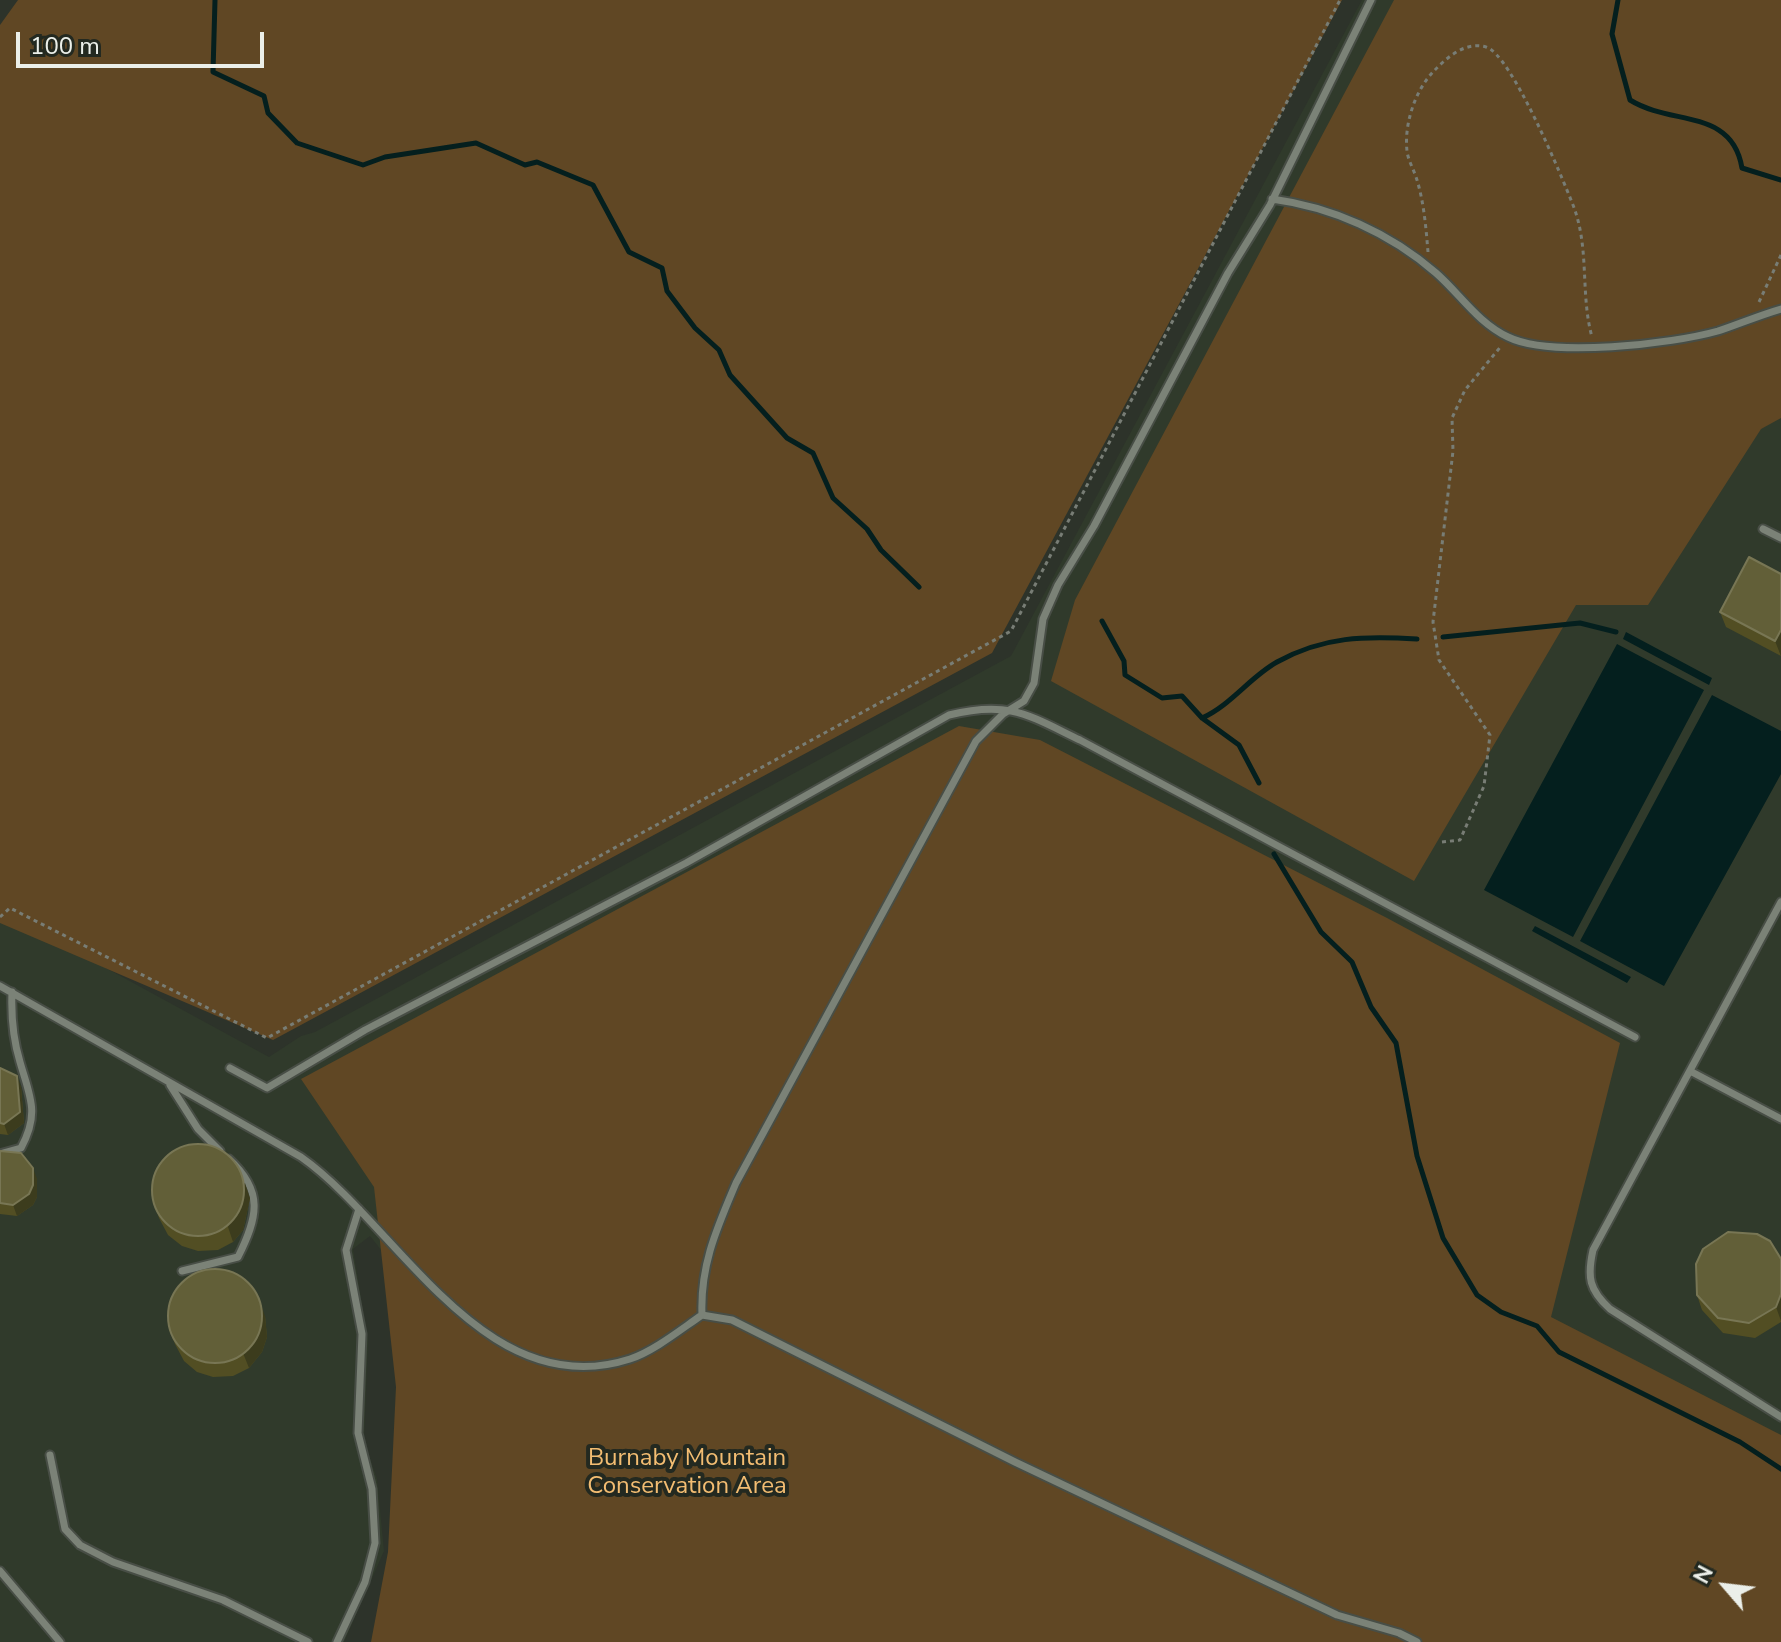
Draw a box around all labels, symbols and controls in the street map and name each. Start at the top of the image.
scale bar [20,16,268,66]
text: 100 m [30,30,100,62]
park label: Burnaby Mountain Conservation Area [587,1445,787,1501]
north arrow [1685,1546,1765,1626]
text: N [1687,1560,1721,1589]

